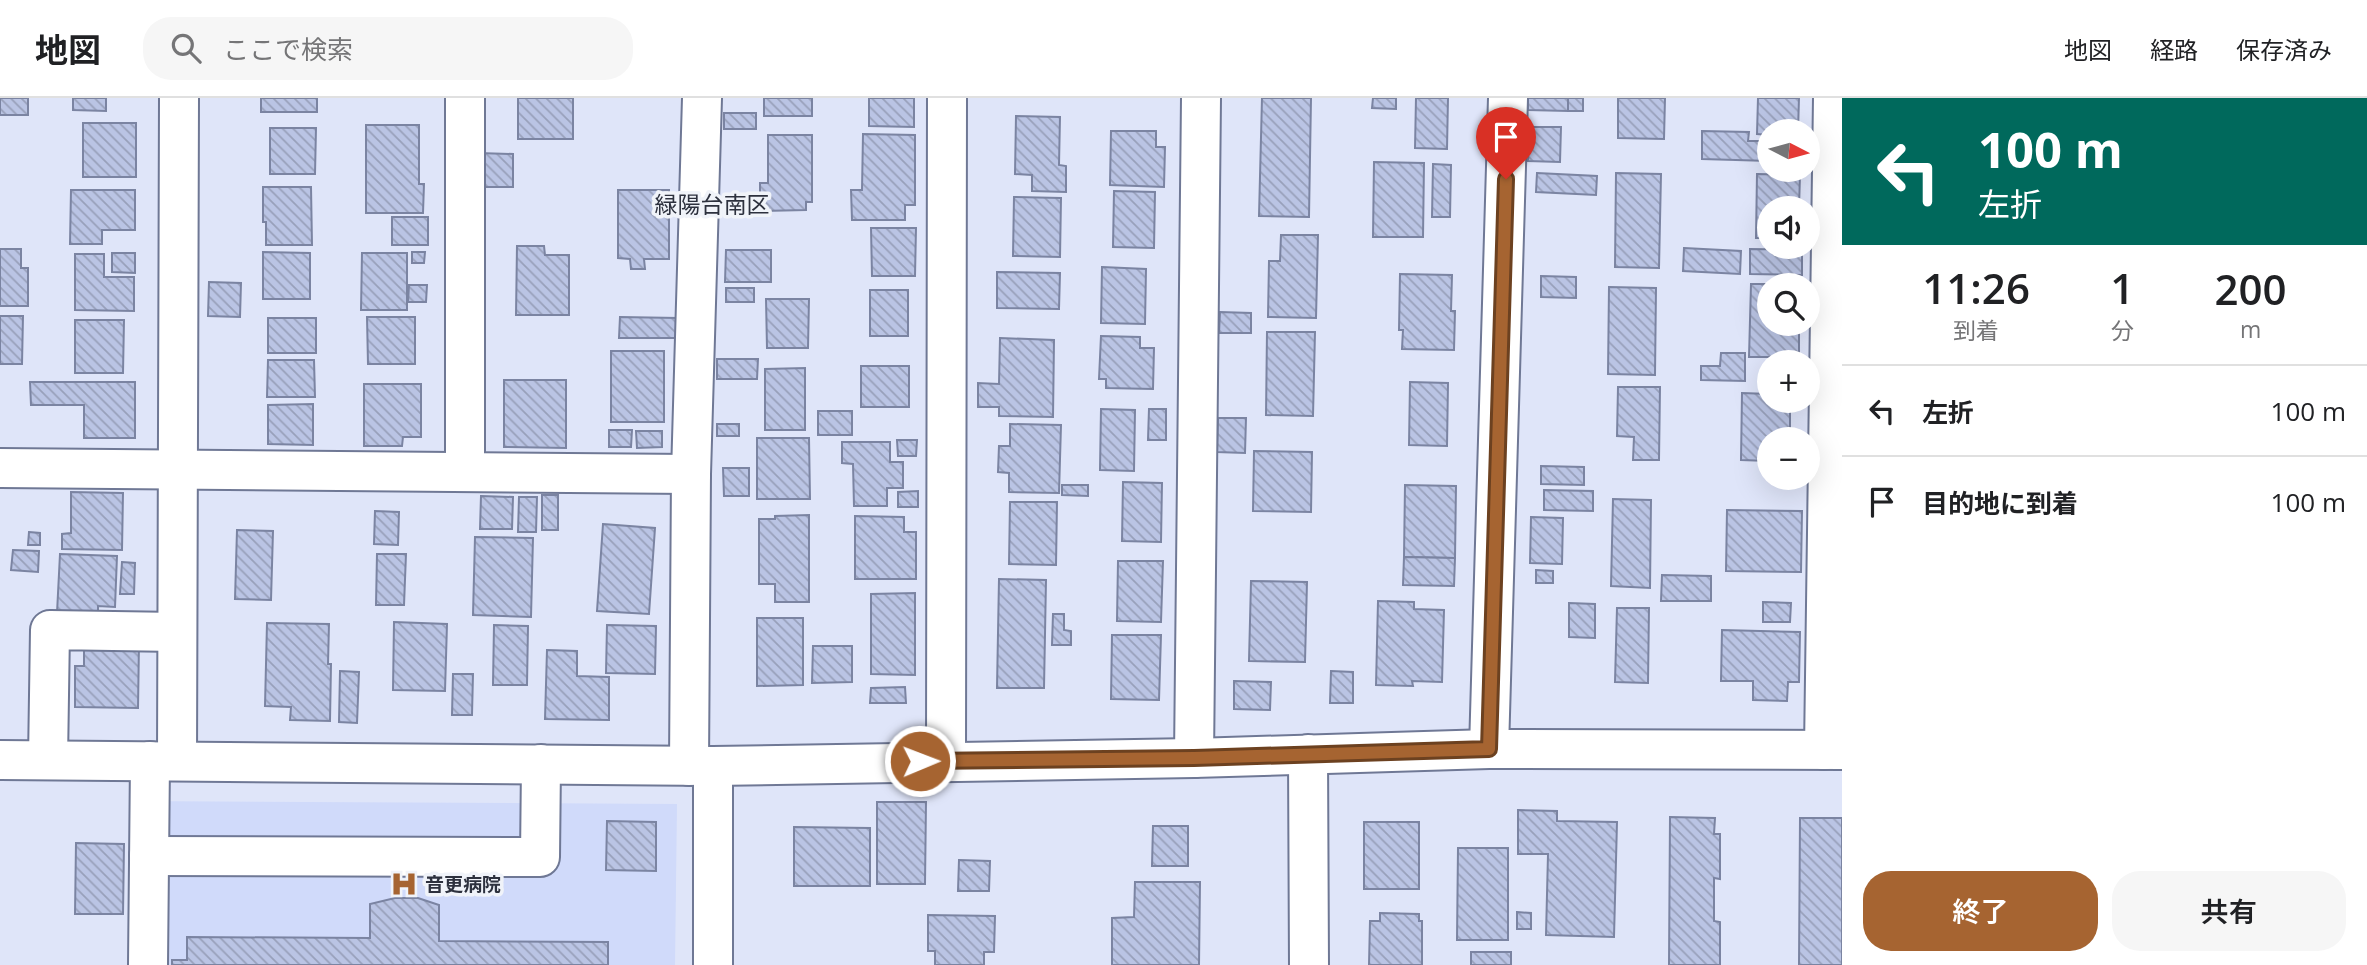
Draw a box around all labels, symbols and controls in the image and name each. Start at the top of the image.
search box [143,17,633,80]
text: 地図 [35,27,101,72]
icon: search [167,29,205,67]
text: ここで検索 [223,31,353,67]
text: 地図 [2064,33,2112,66]
text: 経路 [2150,33,2198,66]
text: 保存済み [2236,33,2332,66]
pin [1476,107,1536,179]
text: 100 m [1978,116,2123,182]
icon: arrive [1487,118,1525,156]
north arrow [1757,119,1820,182]
map controls [1757,119,1820,490]
icon: left [1863,126,1954,217]
text: 左折 [1978,182,2042,225]
district label: 緑陽台南区 [655,188,770,220]
button: sound [1757,196,1820,259]
text: 11:26 [1922,259,2030,316]
text: 1 [2110,259,2134,316]
text: 200 [2215,260,2287,317]
button: search [1757,273,1820,336]
text: m [2240,313,2261,345]
text: 到着 [1953,314,1999,346]
text: 分 [2111,314,2134,346]
button: + [1757,350,1820,413]
icon: left [1863,392,1901,430]
text: 100 m [2271,393,2346,429]
text: 左折 [1922,394,1974,430]
button: − [1757,427,1820,490]
icon: arrive [1863,483,1901,521]
text: 100 m [2271,484,2346,520]
text: 目的地に到着 [1922,485,2078,521]
position arrow [883,724,957,798]
hospital icon: 音更病院 [389,869,419,899]
place label: 音更病院 [425,871,501,897]
button: 終了 [1863,871,2098,951]
button: 共有 [2112,871,2346,951]

